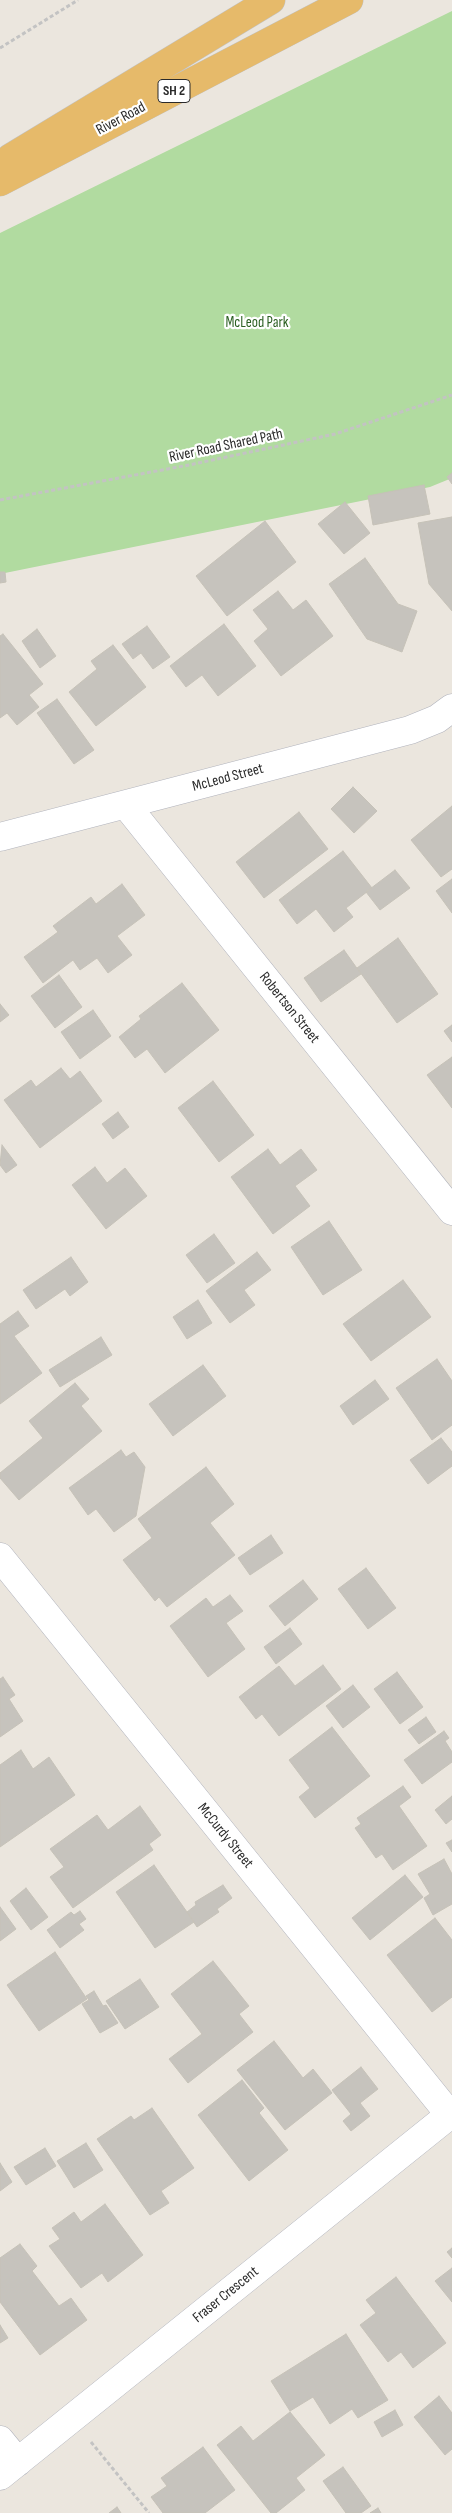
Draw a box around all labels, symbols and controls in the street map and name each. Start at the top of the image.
road number: SH 2 [158,80,190,102]
street label: River Road [93,99,149,139]
park label: McLeod Park [225,314,289,332]
street label: River Road Shared Path [168,425,284,467]
street label: McLeod Street [190,760,266,796]
street label: Robertson Street [255,969,323,1047]
street label: McCurdy Street [193,1800,257,1872]
street label: Fraser Crescent [189,2263,263,2327]

